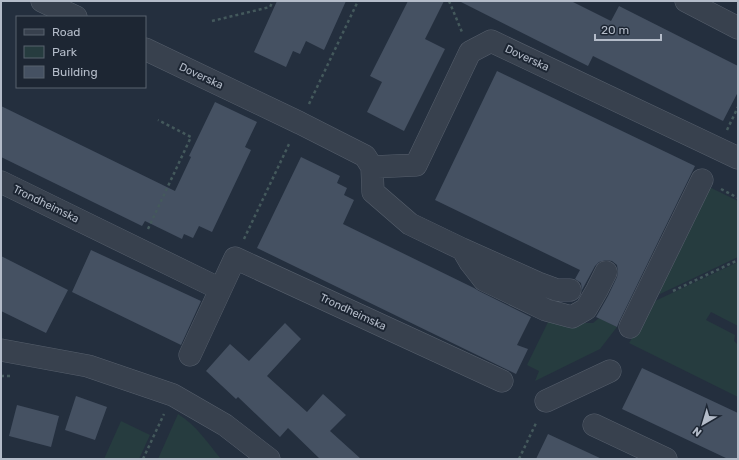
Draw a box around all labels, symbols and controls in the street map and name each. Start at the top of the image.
legend [16,16,146,88]
scale bar [595,16,661,42]
text: 20 m [601,23,629,37]
text: Road [52,25,80,39]
street label: Doverska [503,42,551,74]
text: Park [52,45,78,59]
street label: Doverska [177,60,225,92]
text: Building [52,65,98,79]
street label: Trondheimska [11,182,81,226]
street label: Trondheimska [318,291,388,333]
north arrow [683,404,723,444]
text: N [690,424,704,439]

